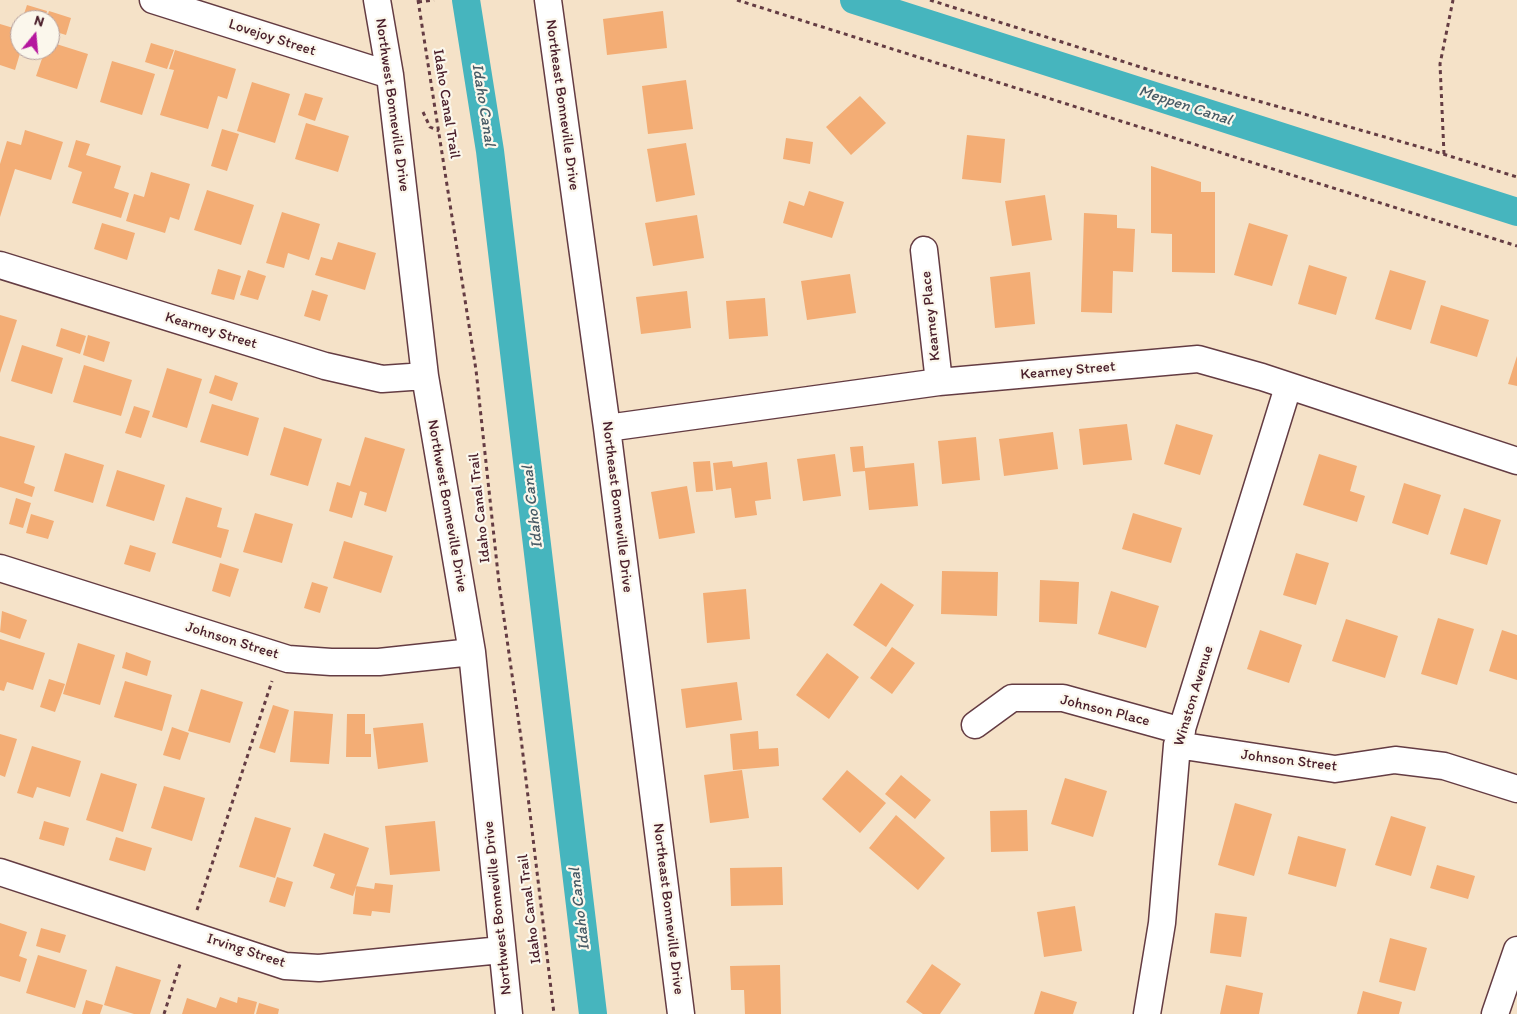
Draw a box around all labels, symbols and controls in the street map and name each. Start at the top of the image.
north arrow [10,10,60,60]
text: N [32,12,46,31]
street label: Lovejoy Street [226,15,318,61]
street label: Northwest Bonneville Drive [371,17,413,193]
street label: Northeast Bonneville Drive [541,18,583,192]
street label: Idaho Canal Trail [428,48,464,160]
water label: Idaho Canal [467,62,499,148]
water label: Meppen Canal [1136,82,1234,130]
street label: Kearney Place [917,270,945,362]
street label: Kearney Street [163,308,259,354]
street label: Kearney Street [1020,358,1116,384]
street label: Northwest Bonneville Drive [423,418,471,594]
street label: Northeast Bonneville Drive [598,420,636,594]
street label: Idaho Canal Trail [465,452,495,564]
water label: Idaho Canal [518,465,548,549]
street label: Johnson Street [183,618,281,664]
street label: Winston Avenue [1170,644,1218,748]
street label: Johnson Place [1058,691,1152,731]
street label: Johnson Street [1240,746,1338,776]
street label: Northwest Bonneville Drive [480,820,516,996]
street label: Northeast Bonneville Drive [649,822,687,996]
street label: Idaho Canal Trail [514,853,546,965]
water label: Idaho Canal [565,867,595,951]
street label: Irving Street [204,930,288,972]

